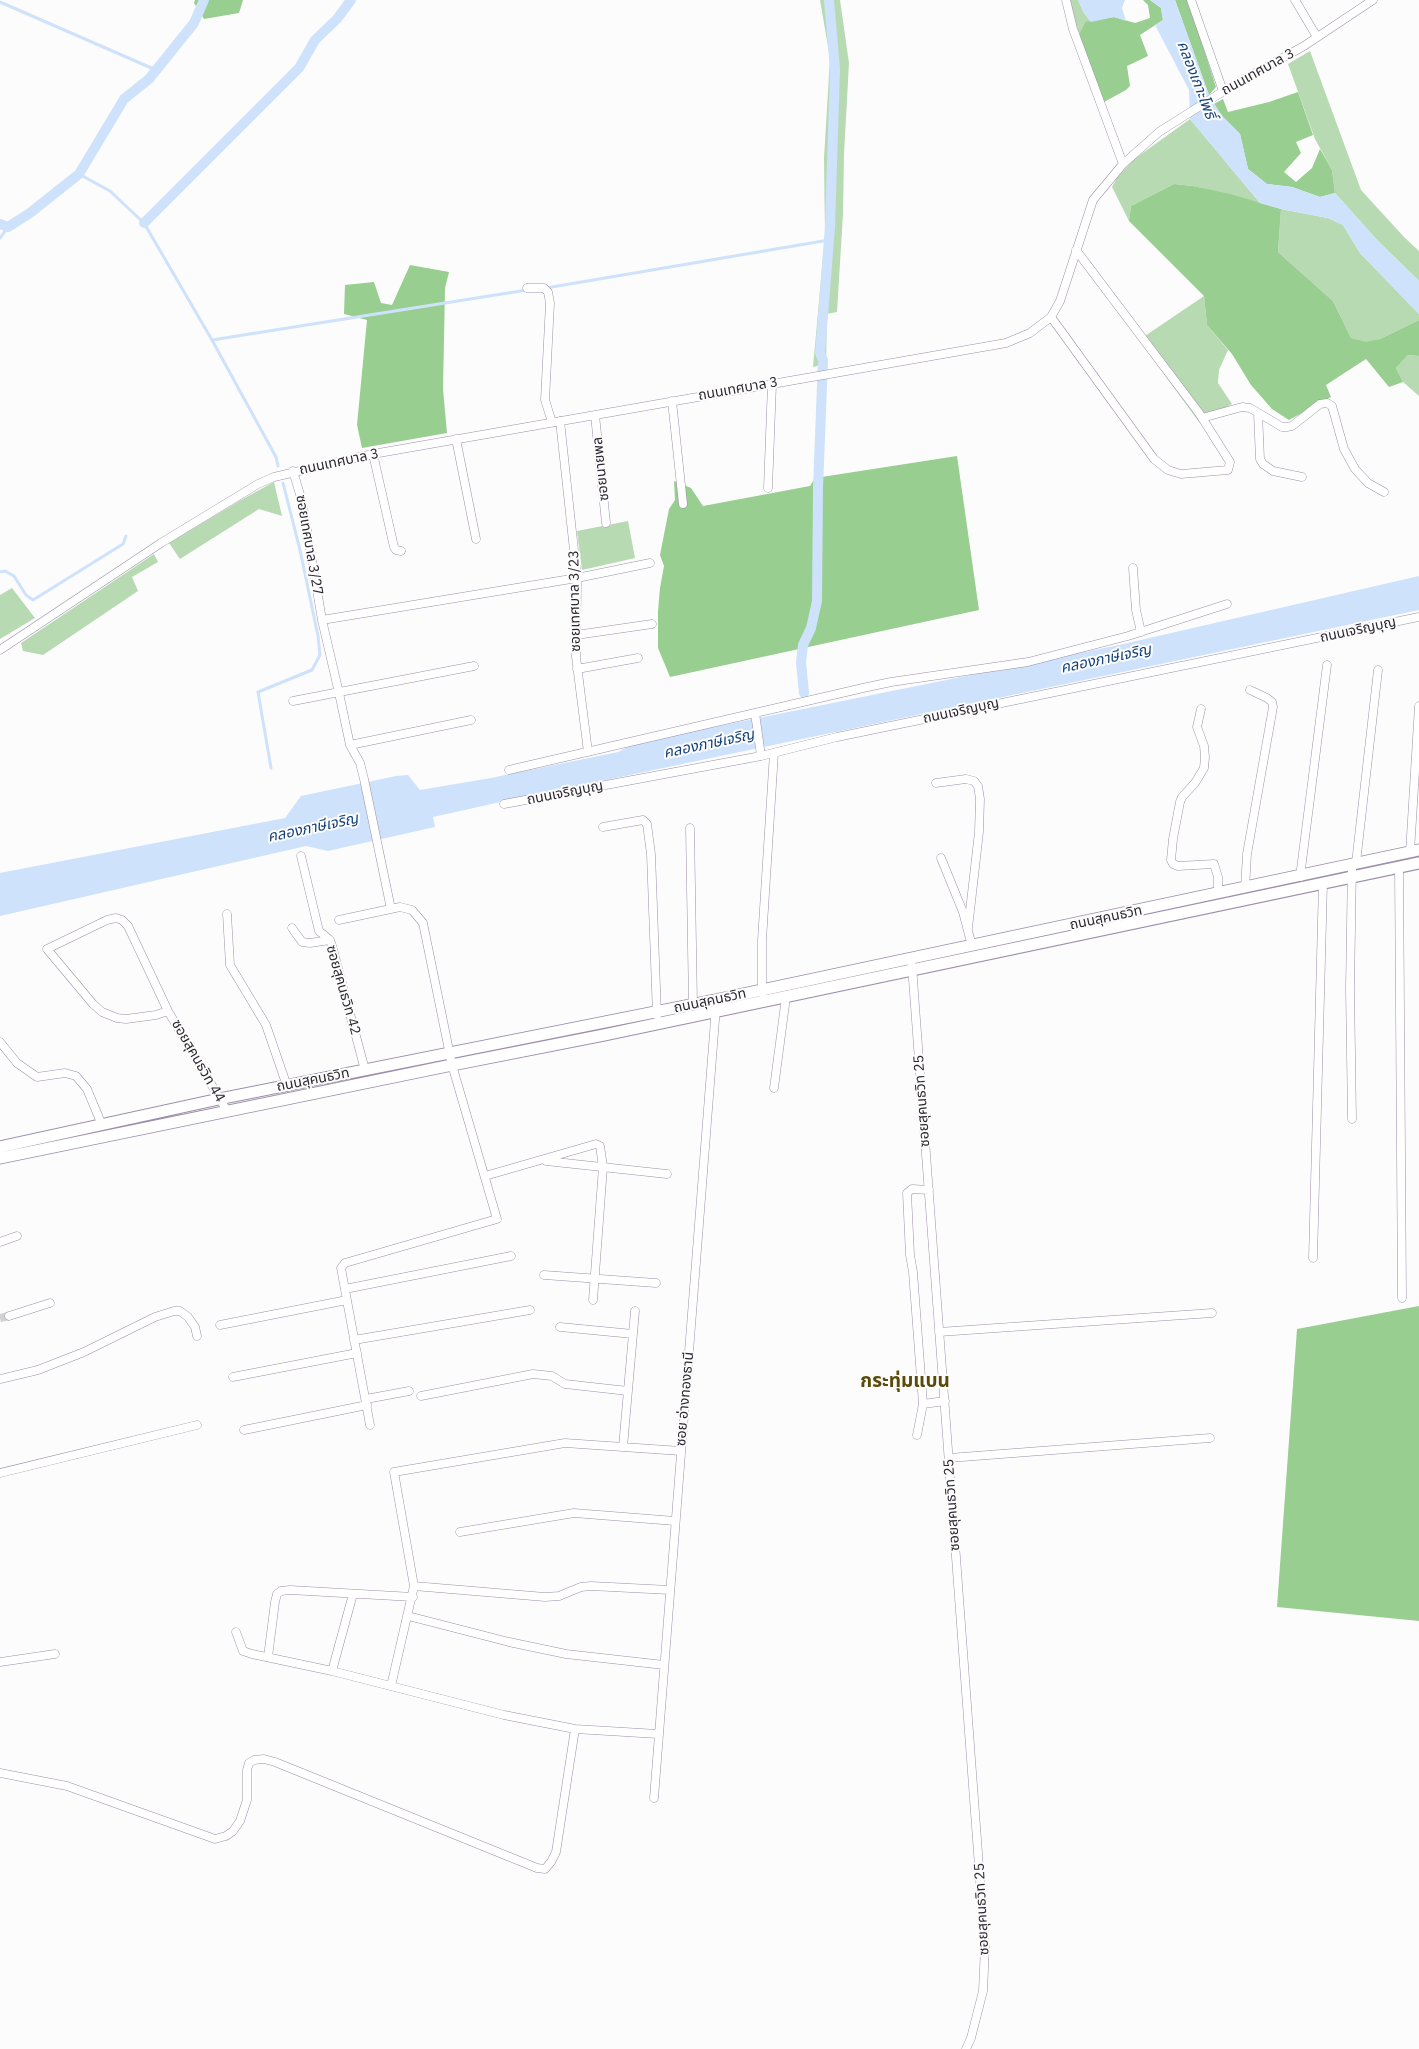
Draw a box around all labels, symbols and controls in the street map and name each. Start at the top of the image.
water label: คลองเกาะโพธิ์ [1173,39,1219,121]
street label: ถนนเทศบาล 3 [1219,45,1297,99]
street label: ถนนเทศบาล 3 [697,374,779,404]
street label: ซอยนายพล [589,436,613,502]
street label: ถนนเทศบาล 3 [298,445,380,479]
street label: ซอยเทศบาล 3/27 [292,494,326,596]
street label: ซอยเทศบาล 3/23 [566,550,584,652]
street label: ถนนเจริญบุญ [1318,614,1398,646]
water label: คลองภาษีเจริญ [1059,641,1153,677]
street label: ถนนเจริญบุญ [921,695,1001,727]
water label: คลองภาษีเจริญ [662,726,756,762]
street label: ถนนเจริญบุญ [525,777,605,809]
water label: คลองภาษีเจริญ [266,810,360,846]
street label: ถนนสุคนธวิท [1068,902,1144,934]
street label: ซอยสุคนธวิท 42 [322,943,364,1037]
street label: ถนนสุคนธวิท [672,985,748,1017]
street label: ซอยสุคนธวิท 44 [168,1017,228,1105]
street label: ซอยสุคนธวิท 25 [910,1054,934,1148]
street label: ถนนสุคนธวิท [275,1065,351,1095]
street label: ซอย อ่างทองธานี [673,1351,697,1447]
district label: กระทุ่มแบน [860,1371,950,1393]
street label: ซอยสุคนธวิท 25 [940,1458,964,1552]
street label: ซอยสุคนธวิท 25 [971,1862,993,1956]

